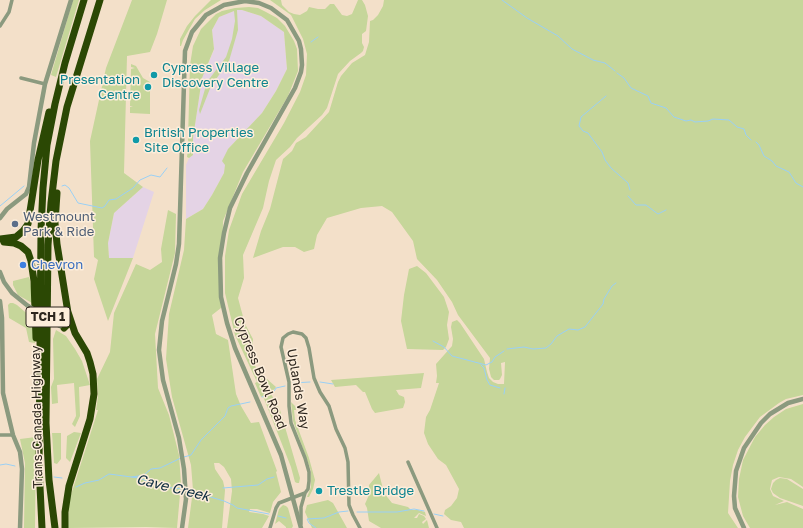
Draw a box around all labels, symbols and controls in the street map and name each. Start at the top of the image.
place label: Cypress Village Discovery Centre [162,60,269,91]
marker: Cypress Village Discovery Centre [149,70,159,80]
place label: Presentation Centre [60,72,140,103]
marker: Presentation Centre [143,82,153,92]
place label: British Properties Site Office [144,125,253,156]
marker: British Properties Site Office [131,135,141,145]
place label: Westmount Park & Ride [23,209,95,240]
marker: Westmount Park & Ride [10,219,20,229]
place label: Chevron [31,257,83,273]
marker: Chevron [18,260,28,270]
road number: TCH 1 [26,307,70,327]
street label: Cypress Bowl Road [230,315,290,431]
street label: Trans-Canada Highway [28,345,46,489]
street label: Uplands Way [283,348,313,430]
water label: Cave Creek [134,471,212,505]
place label: Trestle Bridge [327,483,414,499]
marker: Trestle Bridge [314,486,324,496]

